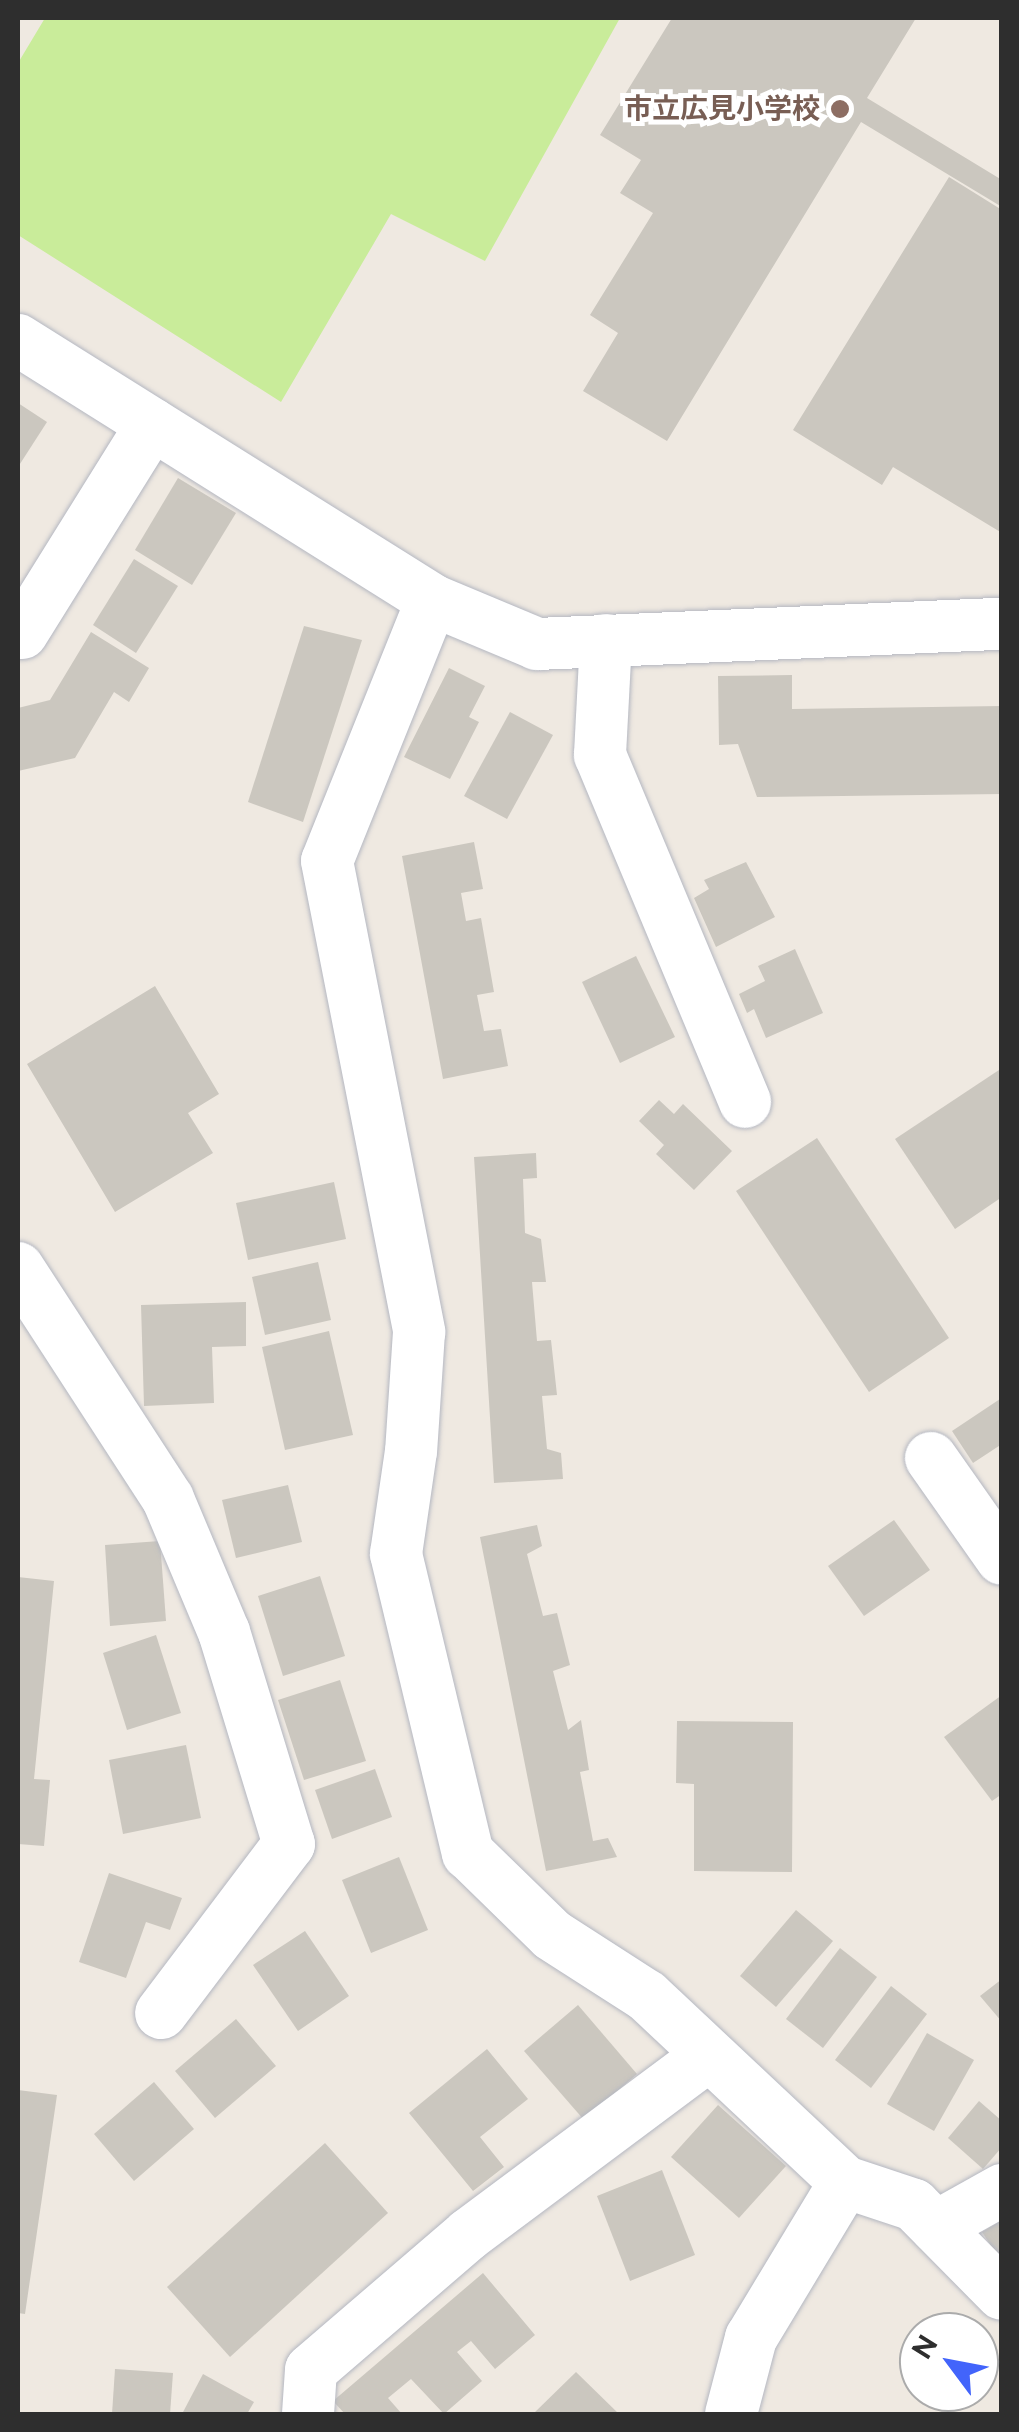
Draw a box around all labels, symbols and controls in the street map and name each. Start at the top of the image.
place label: 市立広見小学校 [624,92,820,126]
marker: 市立広見小学校 [829,98,851,120]
north arrow [899,2312,999,2412]
text: N [905,2329,944,2365]

